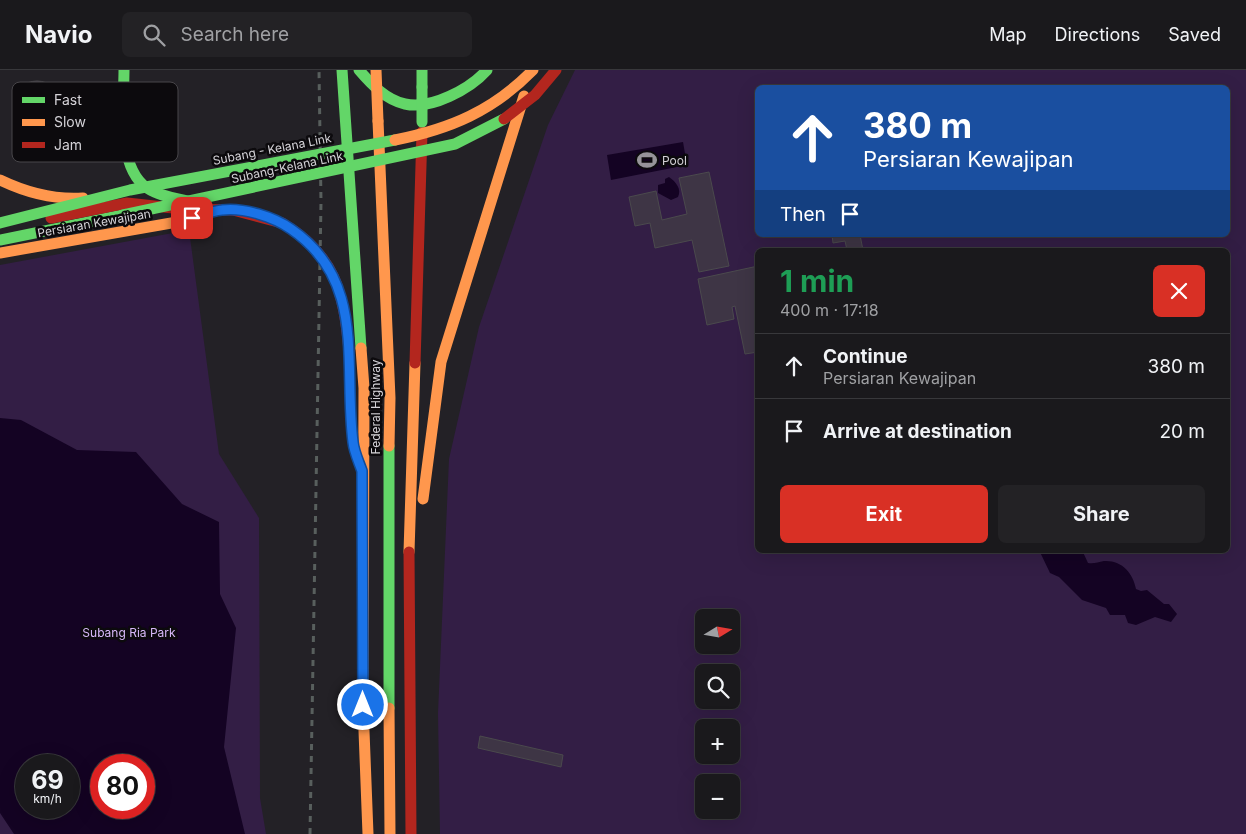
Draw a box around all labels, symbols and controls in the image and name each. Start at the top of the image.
search box [122,12,472,57]
text: Navio [25,20,92,49]
icon: search [140,21,168,49]
text: Search here [180,23,289,46]
text: Map [989,24,1027,45]
text: Directions [1055,24,1140,45]
text: Saved [1168,24,1221,45]
legend [12,82,178,162]
text: Fast [54,91,82,108]
text: 380 m [863,104,972,146]
icon: ahead [780,105,845,170]
text: Slow [54,113,86,130]
street label: Subang - Kelana Link [211,130,333,168]
text: Jam [54,136,82,153]
text: Persiaran Kewajipan [863,146,1074,172]
street label: Subang-Kelana Link [230,148,345,186]
sports icon: Pool [636,149,658,171]
place label: Pool [662,153,687,168]
pin [171,197,213,239]
icon: arrive [836,200,864,228]
text: Then [780,203,826,226]
icon: arrive [178,204,206,232]
street label: Persiaran Kewajipan [36,206,152,240]
text: 1 min [780,263,854,299]
button: close [1153,265,1205,317]
text: 400 m · 17:18 [780,300,879,320]
text: Continue [823,345,908,368]
icon: ahead [780,352,808,380]
text: 380 m [1148,355,1205,378]
street label: Federal Highway [368,359,383,454]
text: Persiaran Kewajipan [823,368,976,388]
icon: arrive [780,417,808,445]
text: Arrive at destination [823,420,1012,443]
text: 20 m [1159,420,1205,443]
button: Exit [780,485,988,543]
button: Share [998,485,1205,543]
north arrow [695,609,740,654]
map controls [695,609,740,819]
park label: Subang Ria Park [82,625,176,640]
button: search [695,664,740,709]
position arrow [336,678,388,730]
button: + [695,719,740,764]
speed limit sign: 80 [90,754,155,819]
text: 69 [31,765,64,795]
button: − [695,774,740,819]
text: km/h [33,791,62,806]

